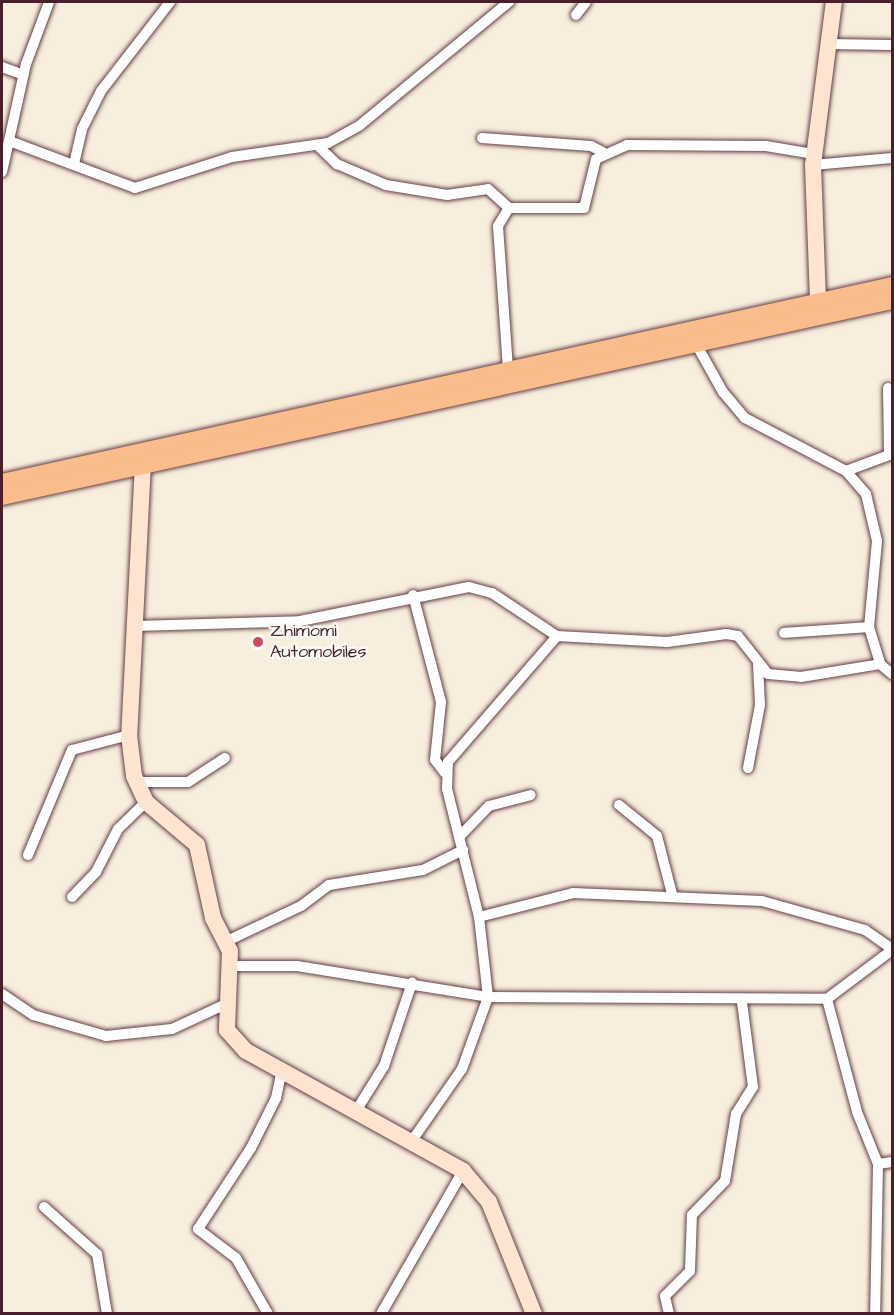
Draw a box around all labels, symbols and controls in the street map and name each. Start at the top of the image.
place label: Zhimomi Automobiles [270,621,367,664]
marker: Zhimomi Automobiles [251,635,265,649]

